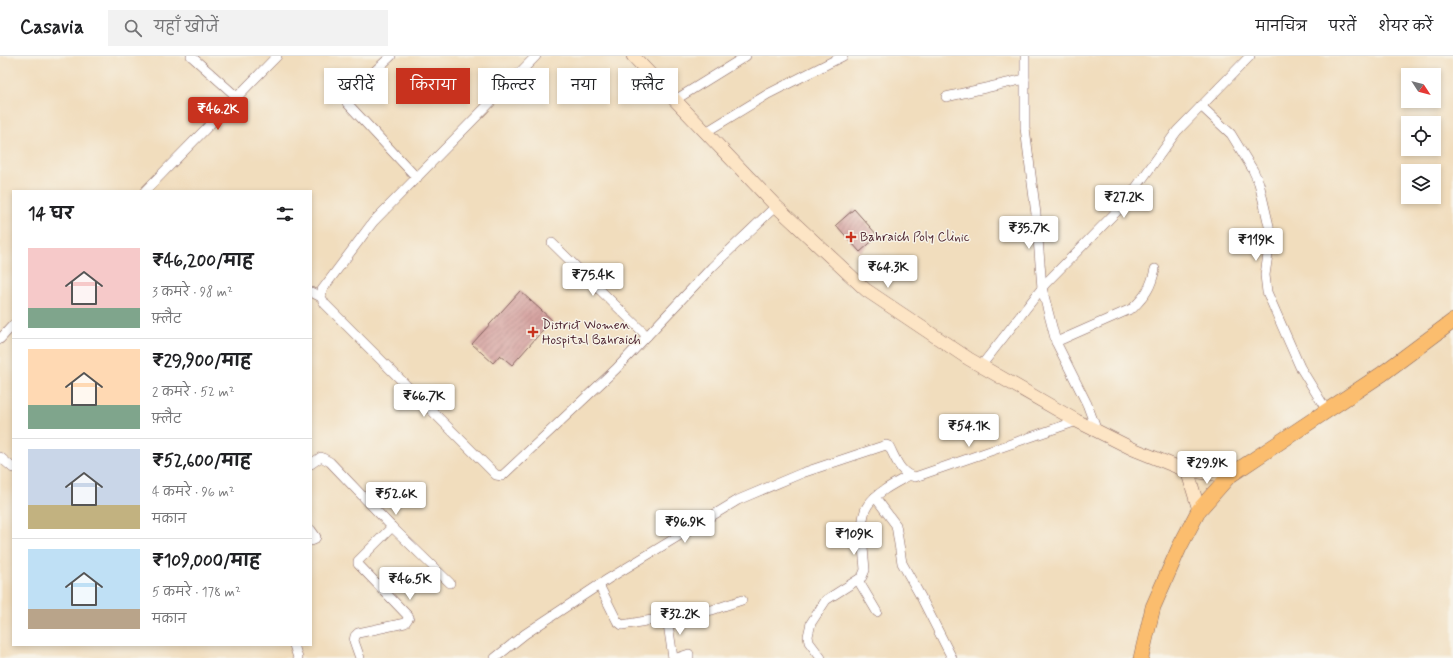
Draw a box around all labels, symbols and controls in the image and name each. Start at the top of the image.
search box [108,10,388,46]
text: Casavia [20,15,84,40]
icon: search [122,17,144,39]
text: यहाँ खोजें [154,18,219,38]
text: मानचित्र [1255,18,1307,36]
text: परतें [1329,18,1356,36]
text: शेयर करें [1378,18,1433,36]
chip: खरीदें [324,68,388,104]
chip: किराया [396,68,470,104]
chip: फ़िल्टर [478,68,549,104]
chip: नया [557,68,610,104]
chip: फ़्लैट [618,68,678,104]
north arrow [1401,68,1441,108]
map controls [1401,68,1441,204]
pin: ₹46.2K [185,97,251,131]
text: ₹46.2K [197,101,239,118]
button: locate [1401,116,1441,156]
button: layers [1401,164,1441,204]
pin: ₹27.2K [1091,185,1157,219]
text: ₹27.2K [1104,189,1144,206]
text: 14 घर [28,203,73,225]
icon: filters [274,203,296,225]
pin: ₹35.7K [996,216,1062,250]
text: ₹35.7K [1008,220,1050,237]
pin: ₹119K [1228,228,1284,262]
place label: Bahraich Poly Clinic [860,229,970,246]
marker: Bahraich Poly Clinic [845,231,857,243]
text: ₹119K [1238,232,1274,249]
text: ₹46,200/माह [152,250,253,272]
pin: ₹64.3K [855,255,921,289]
text: ₹64.3K [867,259,909,276]
pin: ₹75.4K [560,263,626,297]
icon: home [60,264,108,312]
text: ₹75.4K [571,267,615,284]
text: 3 कमरे · 98 m² [152,284,233,301]
text: फ़्लैट [152,311,182,328]
place label: District Women Hospital Bahraich [542,317,641,349]
marker: District Women Hospital Bahraich [527,326,539,338]
text: ₹29,900/माह [152,350,251,372]
icon: home [60,365,108,413]
text: 2 कमरे · 52 m² [152,384,235,401]
pin: ₹66.7K [391,384,457,418]
text: ₹66.7K [403,388,445,405]
text: फ़्लैट [152,411,182,428]
pin: ₹54.1K [936,414,1002,448]
text: ₹54.1K [948,418,990,435]
text: ₹52,600/माह [152,450,251,472]
pin: ₹29.9K [1174,451,1240,485]
text: ₹29.9K [1186,455,1228,472]
icon: home [60,465,108,513]
pin: ₹52.6K [363,482,429,516]
text: 4 कमरे · 96 m² [152,484,235,501]
text: ₹52.6K [375,486,417,503]
pin: ₹96.9K [652,510,718,544]
text: मकान [152,511,186,528]
text: ₹96.9K [665,514,705,531]
pin: ₹109K [826,522,882,556]
text: ₹109K [835,526,873,543]
text: ₹109,000/माह [152,550,260,572]
icon: home [60,565,108,613]
pin: ₹46.5K [377,567,443,601]
text: ₹46.5K [388,571,432,588]
text: 5 कमरे · 178 m² [152,584,241,601]
pin: ₹32.2K [647,602,713,636]
text: ₹32.2K [660,606,700,623]
text: मकान [152,611,186,628]

